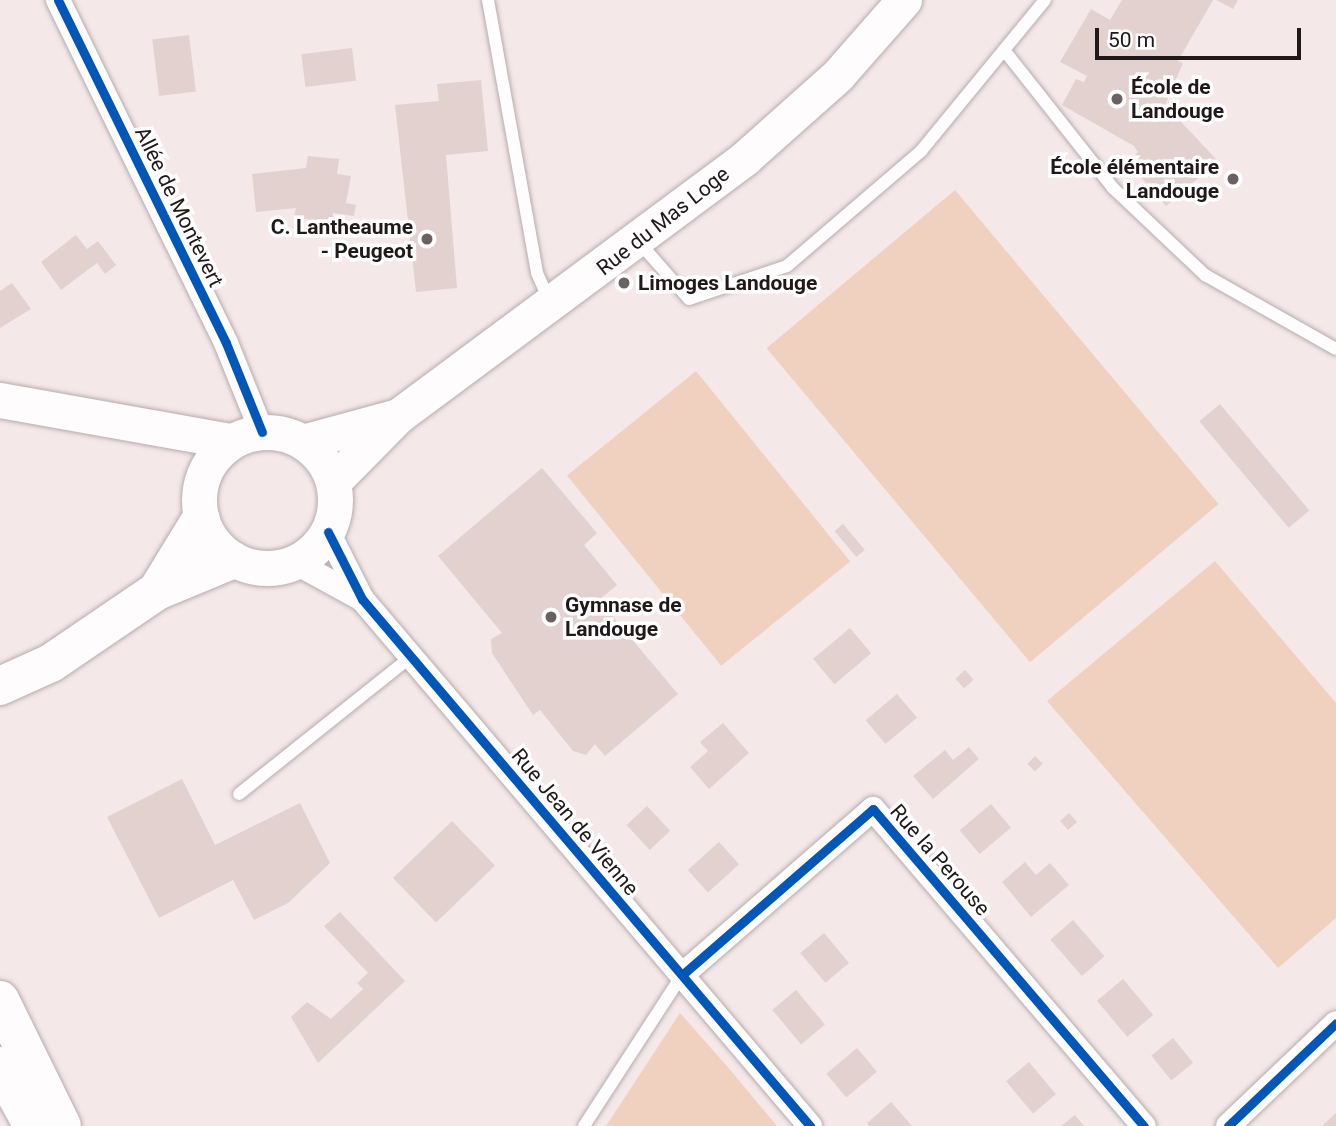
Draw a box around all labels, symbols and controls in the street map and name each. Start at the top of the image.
scale bar [1098,14,1304,58]
text: 50 m [1108,28,1155,52]
place label: École de Landouge [1131,74,1224,124]
marker: École de Landouge [1109,91,1125,107]
street label: Allée de Montevert [129,123,229,291]
place label: École élémentaire Landouge [1050,154,1219,204]
street label: Rue du Mas Loge [592,161,734,281]
marker: École élémentaire Landouge [1225,171,1241,187]
place label: C. Lantheaume - Peugeot [271,214,413,264]
marker: C. Lantheaume - Peugeot [419,231,435,247]
place label: Limoges Landouge [638,270,817,296]
marker: Limoges Landouge [616,275,632,291]
place label: Gymnase de Landouge [565,592,682,642]
marker: Gymnase de Landouge [543,609,559,625]
street label: Rue Jean de Vienne [506,743,644,901]
street label: Rue la Perouse [885,799,995,921]

